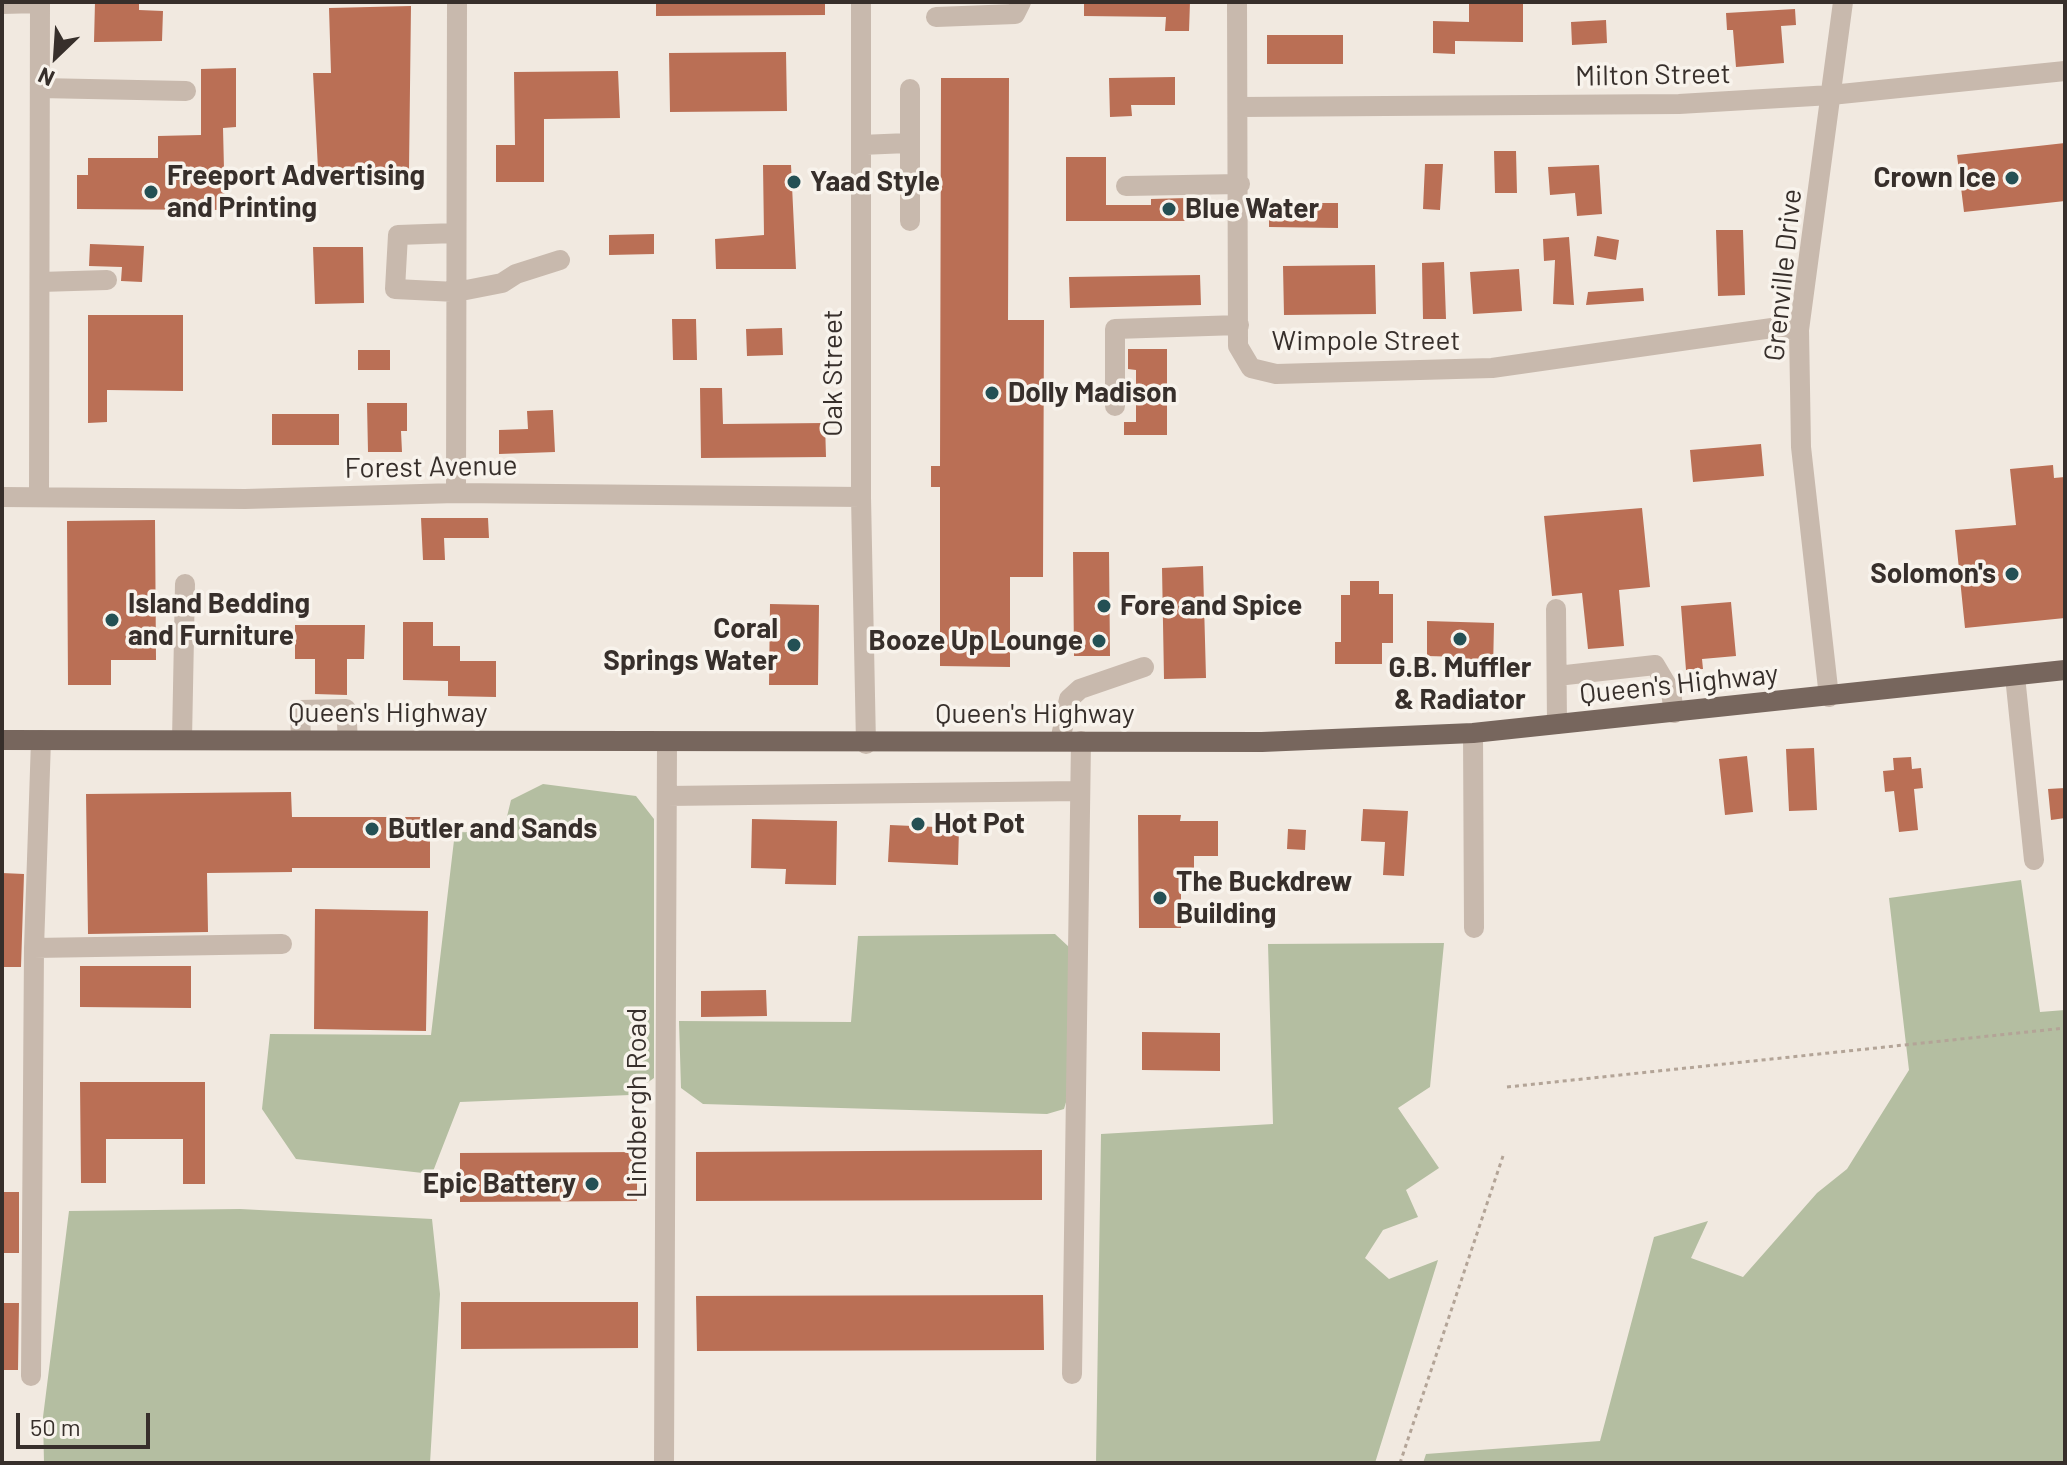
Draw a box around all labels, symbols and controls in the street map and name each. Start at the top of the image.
north arrow [16,16,96,96]
street label: Milton Street [1575,57,1731,93]
text: N [34,63,58,93]
place label: Freeport Advertising and Printing [167,159,425,225]
place label: Crown Ice [1873,161,1996,195]
place label: Yaad Style [810,165,940,199]
marker: Crown Ice [2003,169,2021,187]
marker: Yaad Style [785,173,803,191]
marker: Freeport Advertising and Printing [142,183,160,201]
street label: Grenville Drive [1757,187,1809,363]
place label: Blue Water [1185,192,1319,226]
marker: Blue Water [1160,200,1178,218]
street label: Oak Street [816,309,850,437]
street label: Wimpole Street [1272,324,1460,358]
place label: Dolly Madison [1008,376,1177,410]
marker: Dolly Madison [983,384,1001,402]
street label: Forest Avenue [344,449,518,485]
place label: Solomon's [1870,557,1996,591]
marker: Solomon's [2003,565,2021,583]
place label: Island Bedding and Furniture [128,587,310,653]
place label: Fore and Spice [1120,589,1302,623]
marker: Fore and Spice [1095,597,1113,615]
marker: Island Bedding and Furniture [103,611,121,629]
place label: Coral Springs Water [603,612,778,678]
place label: Booze Up Lounge [869,624,1083,658]
marker: G.B. Muffler & Radiator [1451,630,1469,648]
marker: Booze Up Lounge [1090,632,1108,650]
marker: Coral Springs Water [785,636,803,654]
place label: G.B. Muffler & Radiator [1388,651,1532,717]
street label: Queen's Highway [1578,657,1780,711]
street label: Queen's Highway [288,696,488,730]
street label: Queen's Highway [935,697,1135,731]
place label: Hot Pot [934,807,1025,841]
place label: Butler and Sands [388,812,597,846]
marker: Hot Pot [909,815,927,833]
marker: Butler and Sands [363,820,381,838]
place label: The Buckdrew Building [1176,865,1352,931]
marker: The Buckdrew Building [1151,889,1169,907]
street label: Lindbergh Road [620,1008,654,1198]
place label: Epic Battery [423,1167,576,1201]
marker: Epic Battery [583,1175,601,1193]
scale bar [20,1397,154,1447]
text: 50 m [30,1412,81,1441]

